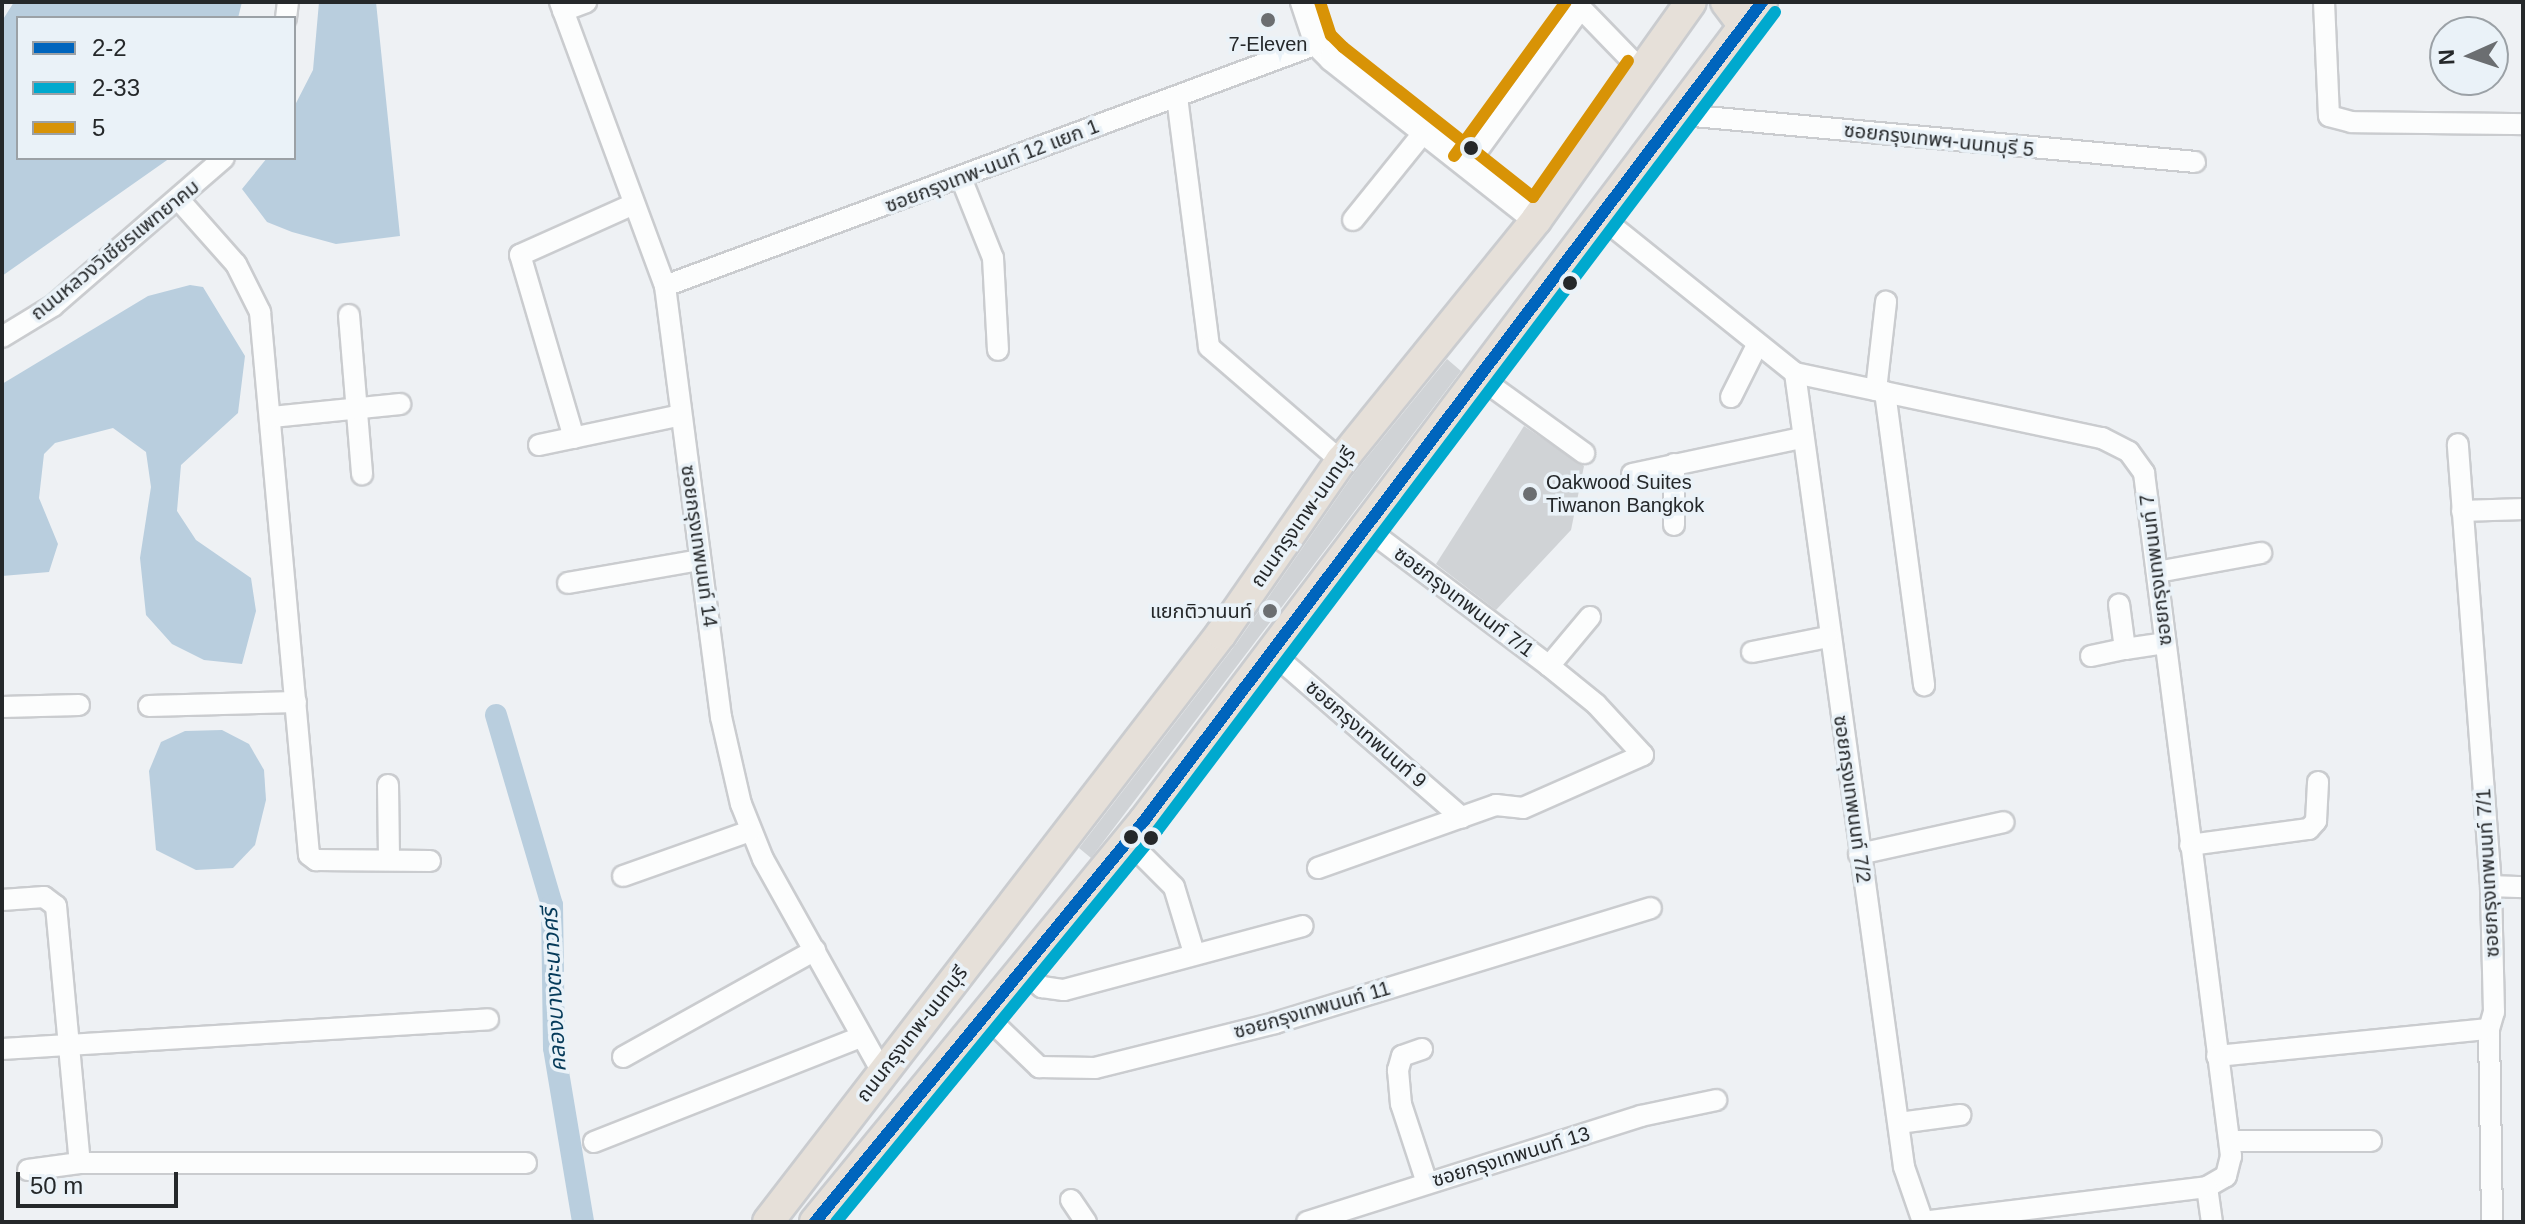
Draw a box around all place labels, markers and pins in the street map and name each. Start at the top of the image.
marker: 7-Eleven [1259,11,1277,29]
place label: 7-Eleven [1229,32,1307,56]
unlabelled marker [1463,140,1479,156]
unlabelled marker [1562,275,1578,291]
place label: Oakwood Suites Tiwanon Bangkok [1546,470,1704,517]
marker: Oakwood Suites Tiwanon Bangkok [1521,485,1539,503]
place label: แยกติวานนท์ [1150,599,1252,623]
marker: แยกติวานนท์ [1259,600,1281,622]
unlabelled marker [1123,829,1139,845]
unlabelled marker [1143,830,1159,846]

